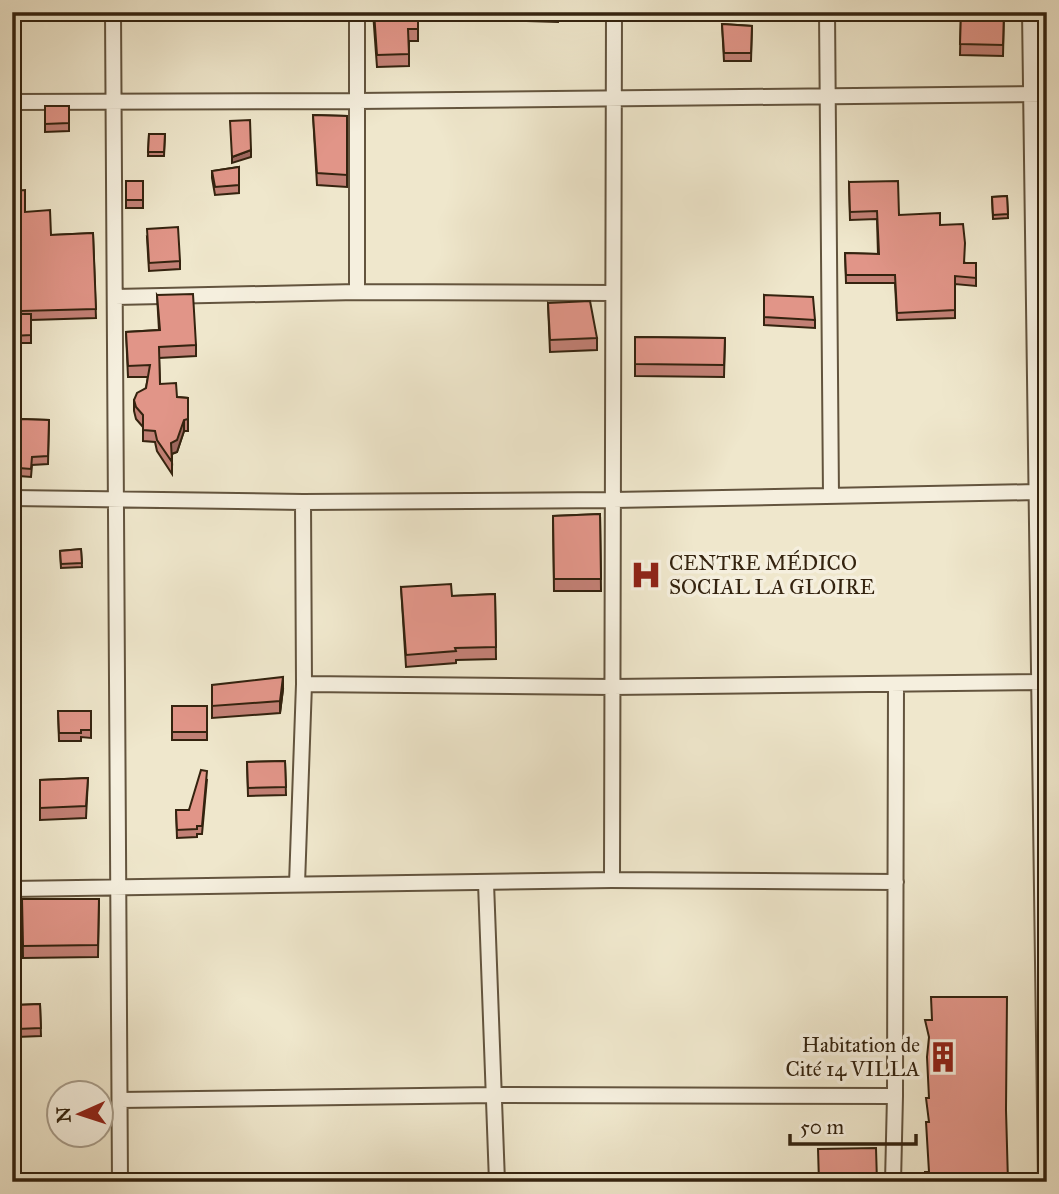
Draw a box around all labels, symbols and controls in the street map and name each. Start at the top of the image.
place label: CENTRE MÉDICO SOCIAL LA GLOIRE [669,549,875,600]
hospital icon: CENTRE MÉDICO SOCIAL LA GLOIRE [629,558,663,592]
place label: Habitation de Cité 14 VILLA [785,1032,920,1082]
building icon: Habitation de Cité 14 VILLA [926,1040,960,1074]
north arrow [46,1078,116,1148]
scale bar [790,1103,916,1147]
text: N [52,1106,75,1124]
text: 50 m [800,1114,845,1140]

